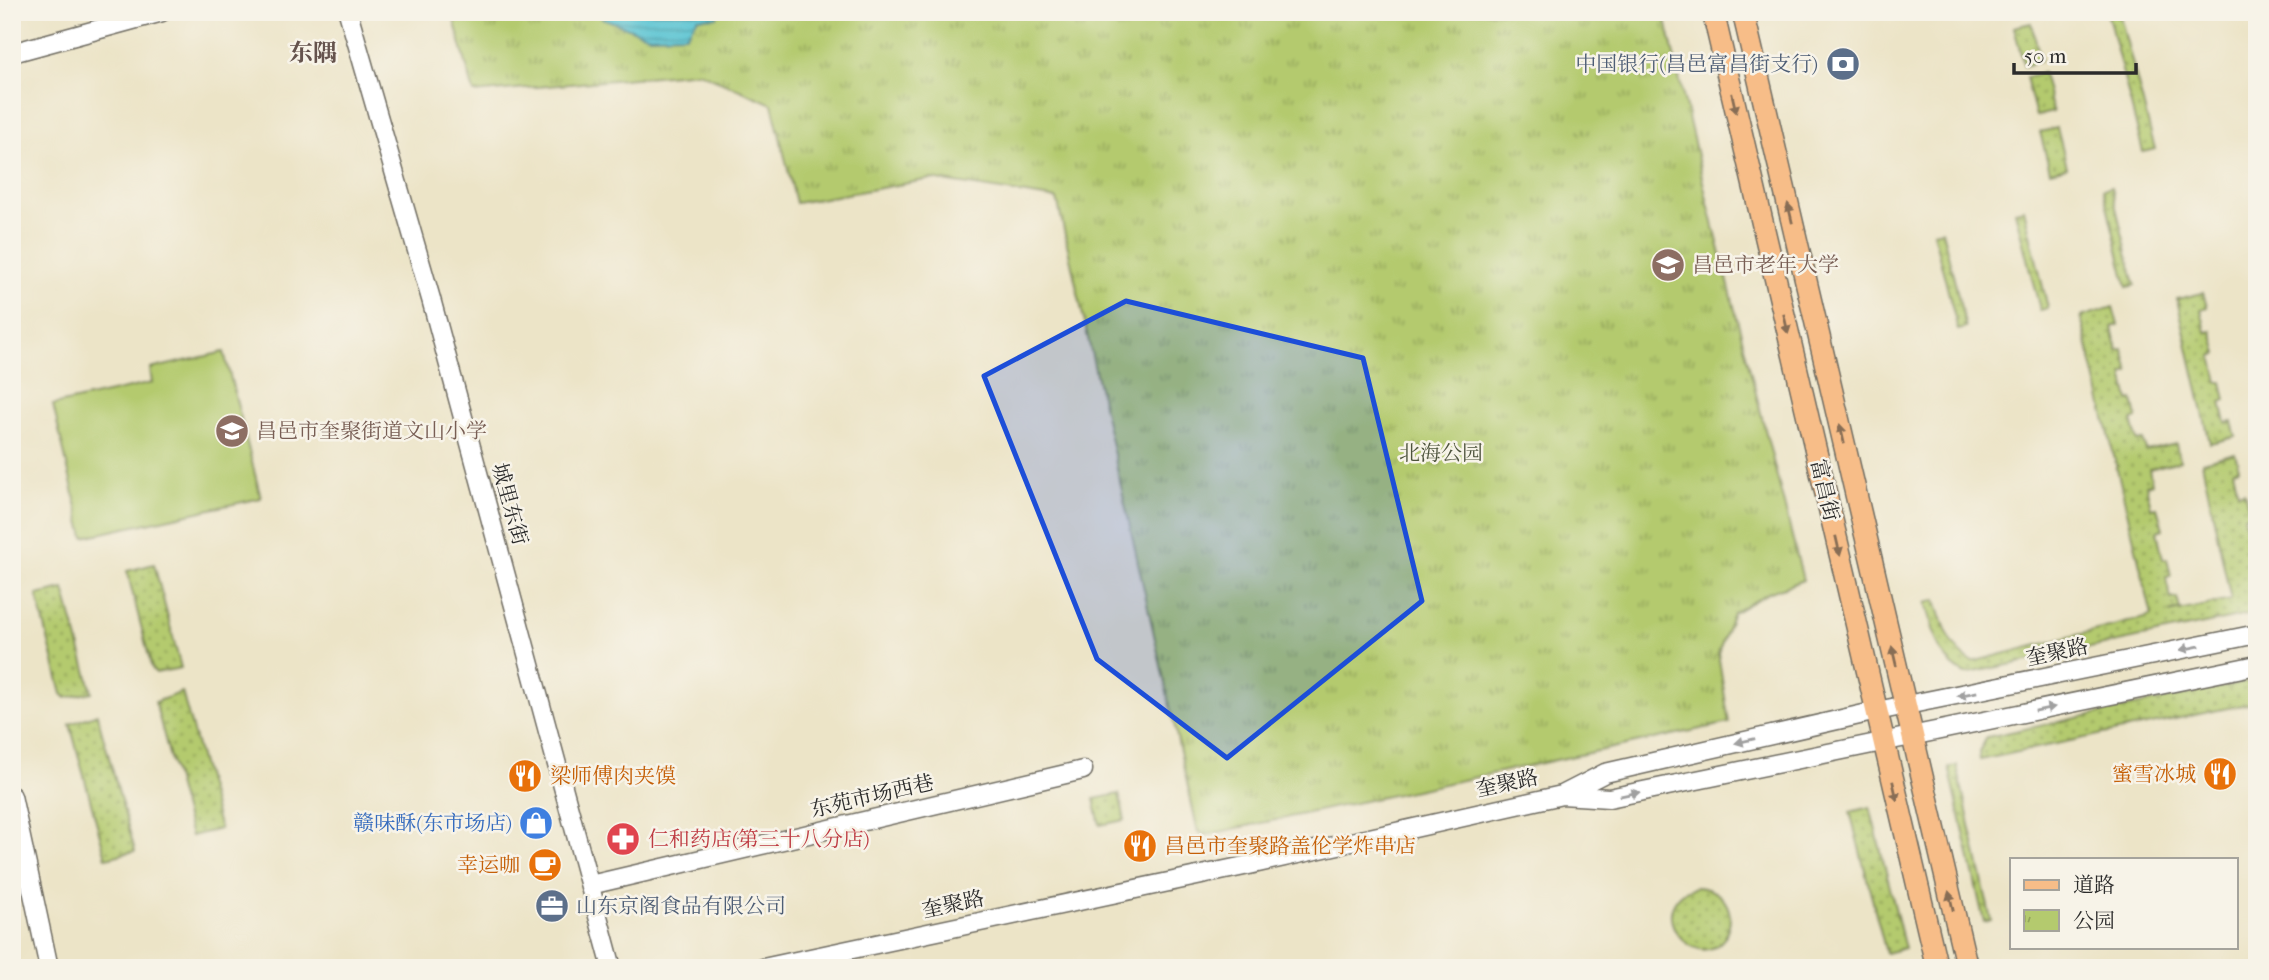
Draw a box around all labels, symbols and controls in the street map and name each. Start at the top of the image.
scale bar [2014,32,2136,76]
district label: 东隅 [289,39,337,67]
text: 50 m [2024,44,2067,68]
bank icon: 中国银行(昌邑富昌街支行) [1824,45,1862,83]
place label: 中国银行(昌邑富昌街支行) [1575,52,1818,76]
one-way arrow [1729,92,1740,114]
one-way arrow [1784,202,1795,224]
school or university icon: 昌邑市老年大学 [1649,246,1687,284]
place label: 昌邑市老年大学 [1692,253,1839,277]
one-way arrow [1781,313,1792,335]
school or university icon: 昌邑市奎聚街道文山小学 [213,412,251,450]
place label: 昌邑市奎聚街道文山小学 [256,419,487,443]
one-way arrow [1836,423,1847,445]
park label: 北海公园 [1399,441,1483,465]
street label: 富昌街 [1806,457,1844,523]
street label: 城里东街 [488,460,532,548]
one-way arrow [1833,535,1844,557]
street label: 奎聚路 [2024,634,2090,670]
one-way arrow [2179,642,2201,653]
one-way arrow [1888,645,1899,667]
one-way arrow [1956,688,1978,699]
one-way arrow [2034,704,2056,715]
one-way arrow [1734,736,1756,747]
restaurant icon: 蜜雪冰城 [2201,755,2239,793]
restaurant icon: 梁师傅肉夹馍 [506,757,544,795]
place label: 蜜雪冰城 [2112,762,2196,786]
place label: 梁师傅肉夹馍 [550,764,676,788]
street label: 奎聚路 [1474,765,1540,801]
street label: 东苑市场西巷 [808,770,936,822]
one-way arrow [1890,780,1901,802]
one-way arrow [1619,788,1641,799]
shop icon: 赣味酥(东市场店) [517,804,555,842]
place label: 赣味酥(东市场店) [353,811,512,835]
pharmacy icon: 仁和药店(第三十八分店) [604,820,642,858]
place label: 仁和药店(第三十八分店) [648,827,870,851]
restaurant icon: 昌邑市奎聚路盖伦学炸串店 [1121,827,1159,865]
place label: 昌邑市奎聚路盖伦学炸串店 [1164,834,1416,858]
cafe icon: 幸运咖 [526,846,564,884]
place label: 幸运咖 [457,853,520,877]
legend [2010,858,2238,948]
text: 道路 [2073,873,2115,897]
street label: 奎聚路 [920,886,986,922]
office icon: 山东京阁食品有限公司 [533,887,571,925]
one-way arrow [1945,890,1956,912]
place label: 山东京阁食品有限公司 [576,894,786,918]
text: 公园 [2073,909,2115,933]

